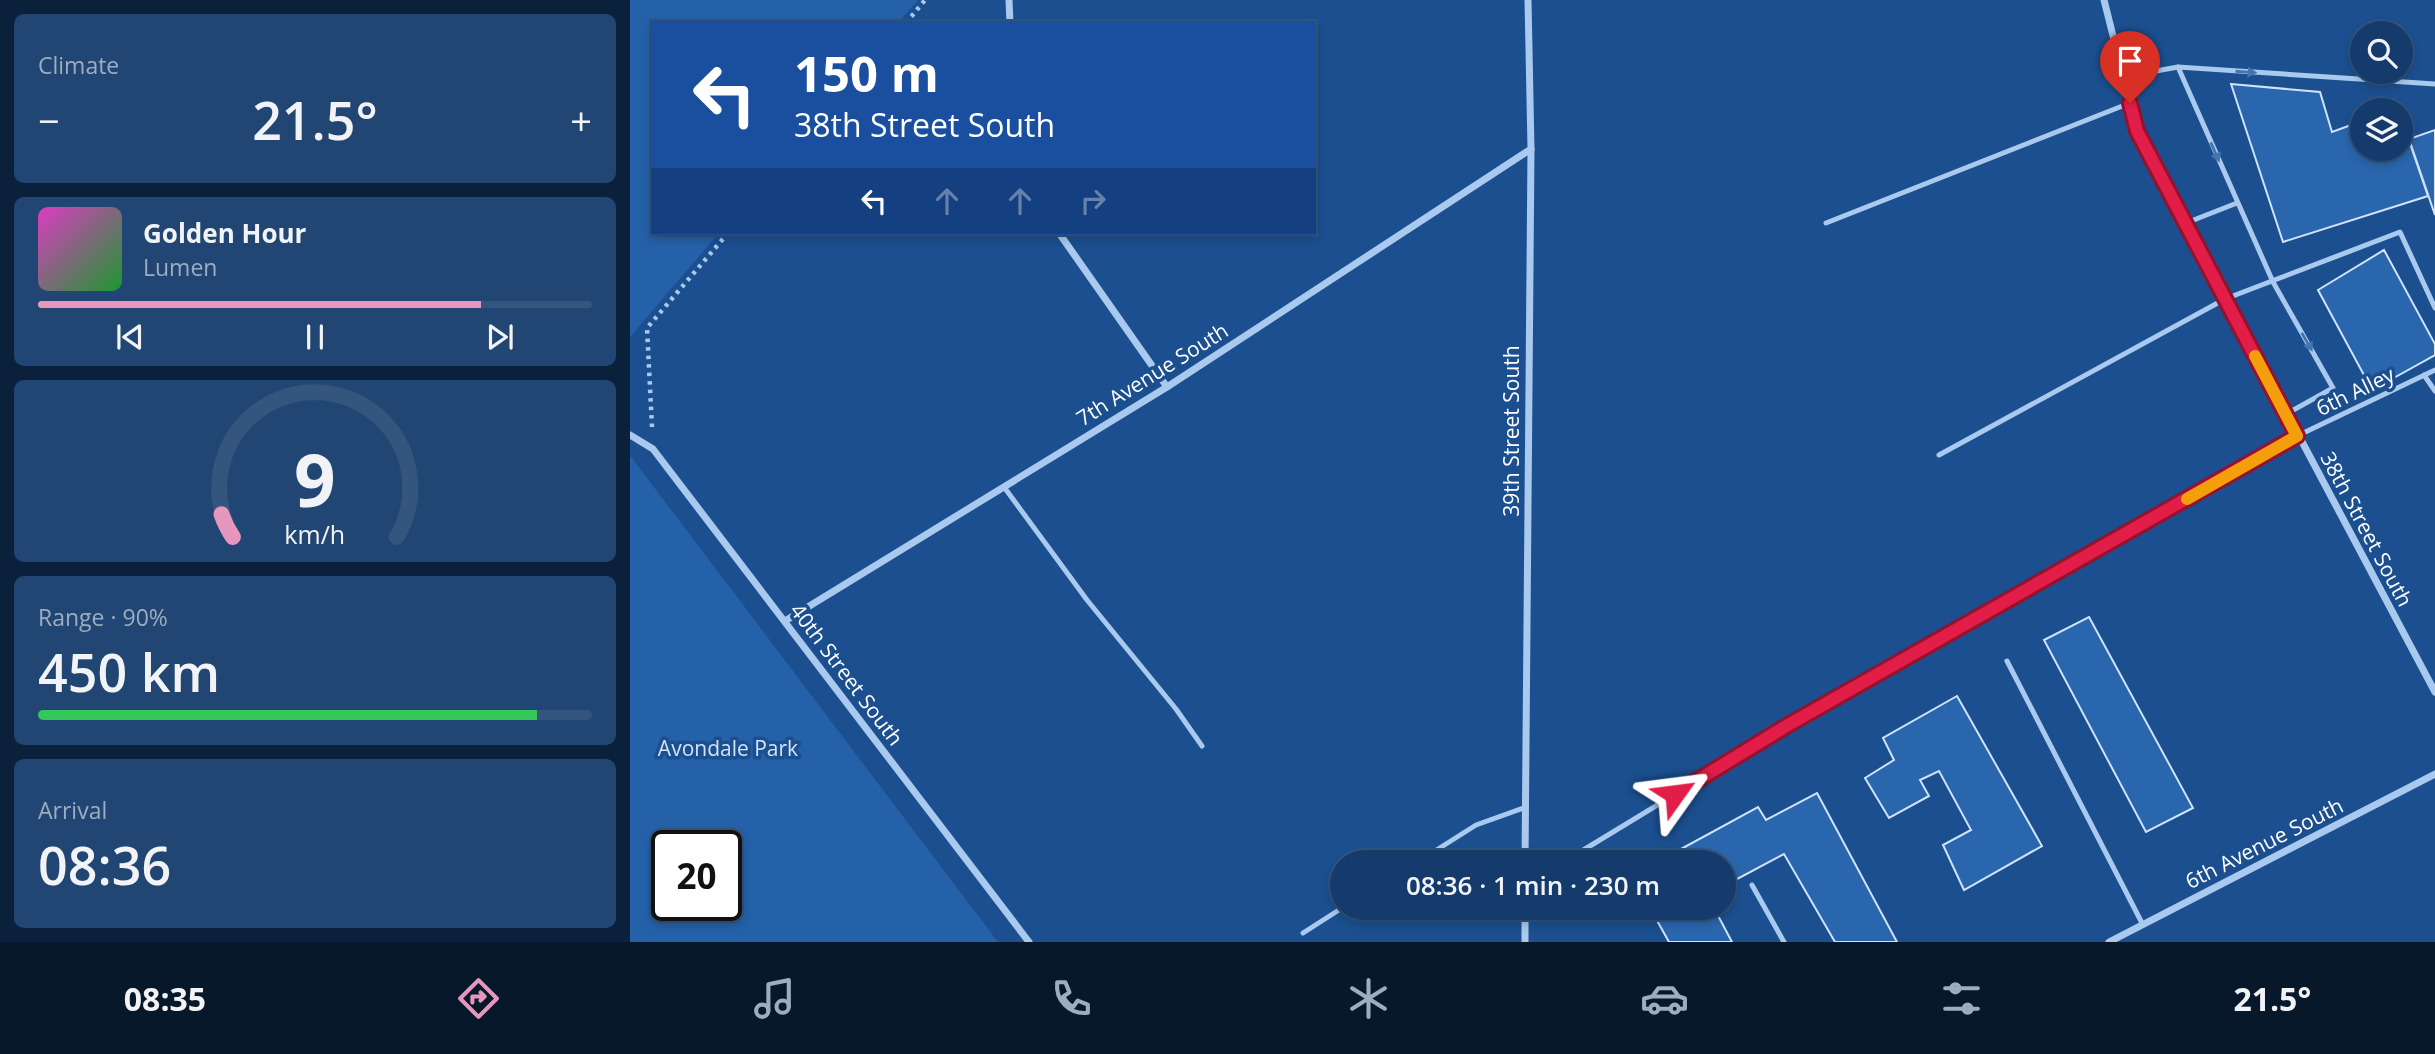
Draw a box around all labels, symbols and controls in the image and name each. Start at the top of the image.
map controls [2350,21,2413,161]
button: search [2350,21,2413,84]
pin [2100,31,2160,103]
text: 150 m [794,40,939,106]
icon: arrive [2111,42,2149,80]
text: Climate [38,49,119,81]
icon: left [679,49,770,140]
one-way arrow [2235,66,2257,77]
text: 21.5° [252,84,378,155]
text: − [38,94,60,146]
text: + [570,94,592,146]
button: layers [2350,98,2413,161]
text: 38th Street South [794,103,1055,146]
one-way arrow [2209,142,2221,162]
icon: left [855,182,893,220]
icon: ahead [928,182,966,220]
icon: ahead [1001,182,1039,220]
icon: right [1074,182,1112,220]
text: Golden Hour [143,215,306,251]
text: Lumen [143,251,217,283]
street label: 7th Avenue South [1071,316,1233,432]
icon: previous [111,318,149,356]
icon: pause [296,318,334,356]
icon: next [481,318,519,356]
one-way arrow [2301,332,2313,351]
street label: 39th Street South [1497,345,1525,517]
street label: 6th Alley [2311,360,2399,422]
text: 9 [294,429,336,528]
street label: 38th Street South [2314,447,2420,611]
text: km/h [285,517,345,551]
street label: 40th Street South [784,597,910,751]
text: Range · 90% [38,601,168,633]
text: 450 km [38,636,220,707]
park label: Avondale Park [658,734,798,762]
position arrow [1638,757,1712,831]
street label: 6th Avenue South [2180,791,2348,895]
text: Arrival [38,794,107,826]
text: 08:36 [38,829,171,900]
speed limit sign: 20 [651,830,742,921]
text: 08:36 · 1 min · 230 m [1406,867,1660,903]
icon: directions [454,974,503,1023]
icon: music [750,974,799,1023]
icon: phone [1047,974,1096,1023]
icon: climate [1344,974,1393,1023]
icon: car [1640,974,1689,1023]
icon: filters [1937,974,1986,1023]
text: 08:35 [124,977,206,1020]
text: 21.5° [2233,977,2311,1020]

